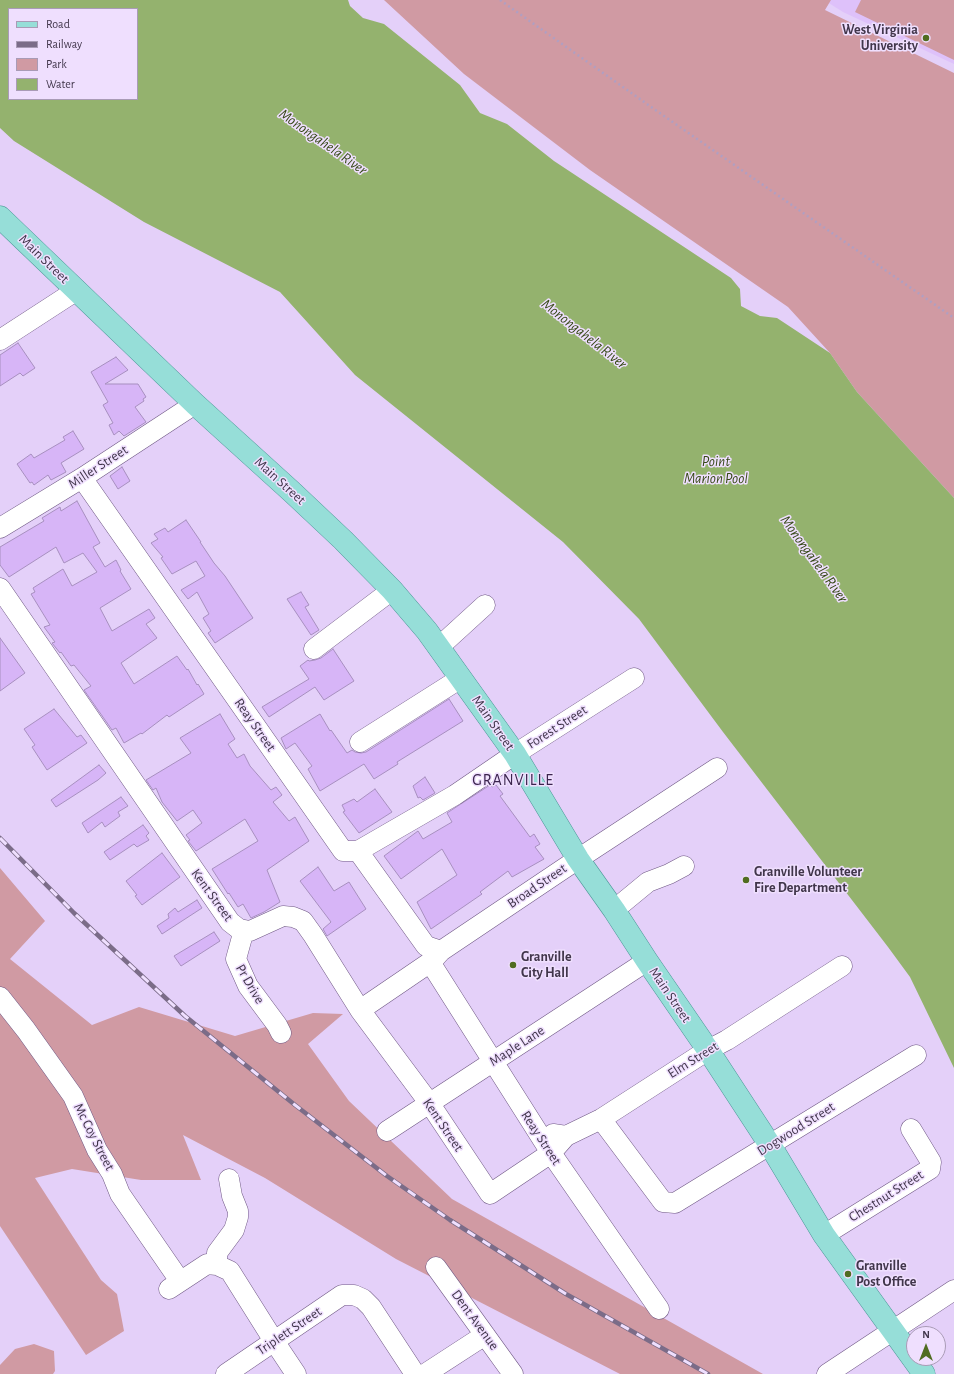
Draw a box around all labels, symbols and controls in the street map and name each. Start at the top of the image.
legend [8,8,138,100]
text: Road [46,18,70,30]
place label: West Virginia University [842,22,918,54]
marker: West Virginia University [921,33,931,43]
text: Railway [46,38,82,50]
text: Park [46,58,67,70]
text: Water [46,78,75,90]
water label: Monongahela River [276,105,370,179]
street label: Main Street [15,231,73,287]
water label: Monongahela River [538,295,630,373]
street label: Miller Street [65,442,131,492]
water label: Point Marion Pool [684,452,748,487]
street label: Main Street [251,454,309,508]
water label: Monongahela River [776,512,852,606]
street label: Main Street [468,692,518,754]
street label: Reay Street [231,695,279,755]
street label: Forest Street [524,701,590,753]
district label: GRANVILLE [472,770,554,790]
street label: Broad Street [504,860,570,912]
place label: Granville Volunteer Fire Department [754,864,862,896]
street label: Kent Street [187,865,237,925]
marker: Granville Volunteer Fire Department [741,875,751,885]
place label: Granville City Hall [521,949,572,982]
marker: Granville City Hall [508,960,518,970]
street label: Pr Drive [232,961,268,1007]
street label: Main Street [645,964,695,1026]
street label: Maple Lane [486,1022,548,1070]
street label: Elm Street [665,1038,721,1082]
street label: Kent Street [419,1095,467,1155]
street label: Dogwood Street [754,1098,838,1160]
street label: Mc Coy Street [70,1100,118,1174]
street label: Reay Street [517,1108,565,1168]
street label: Chestnut Street [846,1166,926,1226]
place label: Granville Post Office [856,1258,916,1290]
marker: Granville Post Office [843,1269,853,1279]
street label: Dent Avenue [448,1287,502,1353]
street label: Triplett Street [253,1303,325,1359]
north arrow [906,1326,946,1366]
text: N [922,1329,930,1340]

